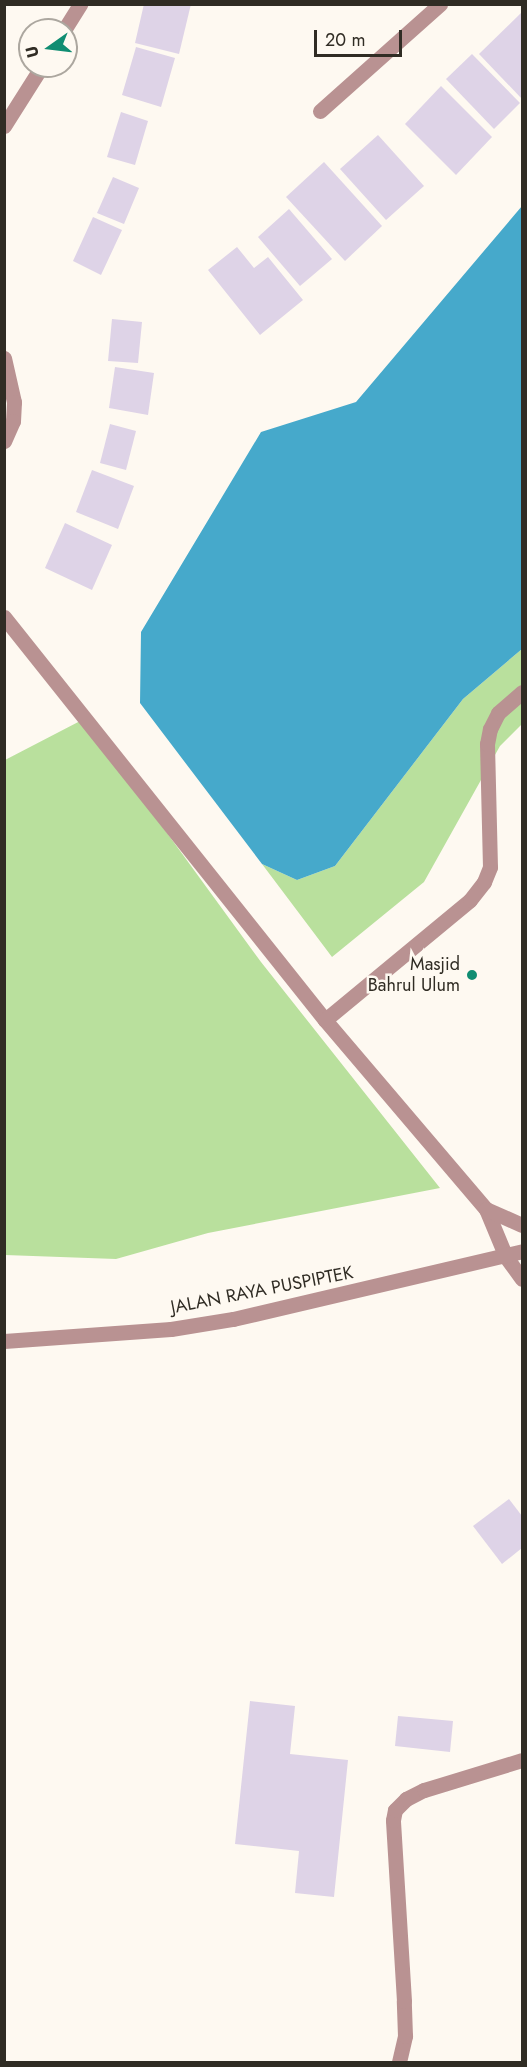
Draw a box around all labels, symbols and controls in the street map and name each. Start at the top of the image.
north arrow [18,18,78,78]
scale bar [317,18,406,56]
text: 20 m [325,27,365,53]
text: U [19,44,45,60]
place label: Masjid Bahrul Ulum [368,954,460,996]
marker: Masjid Bahrul Ulum [465,968,479,982]
street label: JALAN RAYA PUSPIPTEK [169,1262,355,1318]

